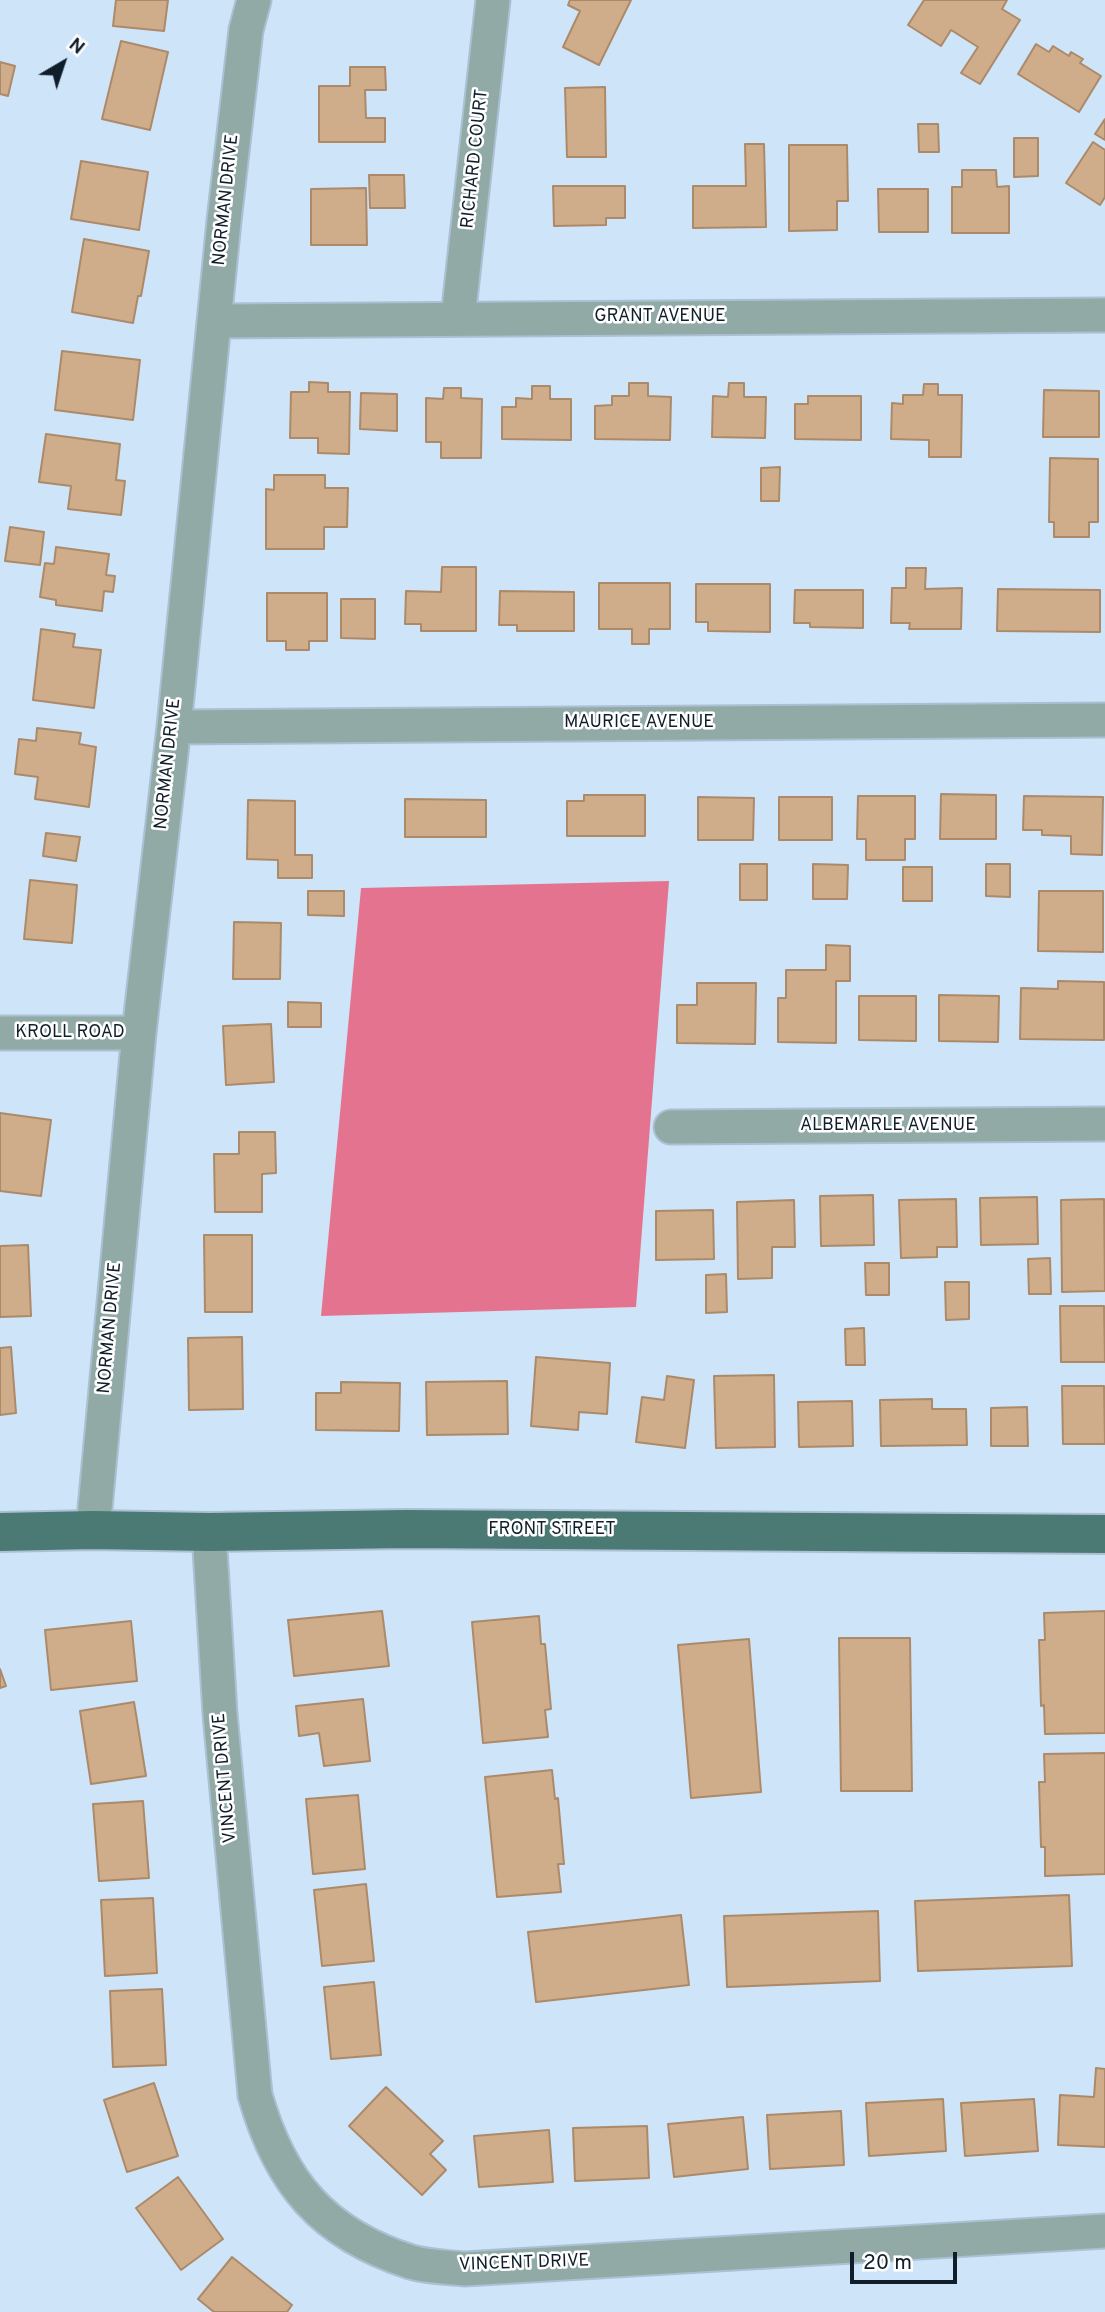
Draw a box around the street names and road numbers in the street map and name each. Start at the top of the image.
street label: RICHARD COURT [458,88,494,230]
street label: NORMAN DRIVE [209,133,245,267]
street label: GRANT AVENUE [594,306,726,328]
street label: NORMAN DRIVE [151,697,187,831]
street label: MAURICE AVENUE [564,712,714,734]
street label: KROLL ROAD [15,1022,125,1044]
street label: ALBEMARLE AVENUE [800,1115,976,1137]
street label: NORMAN DRIVE [94,1261,128,1395]
street label: FRONT STREET [488,1519,616,1541]
street label: VINCENT DRIVE [210,1712,242,1844]
street label: VINCENT DRIVE [458,2251,590,2277]

